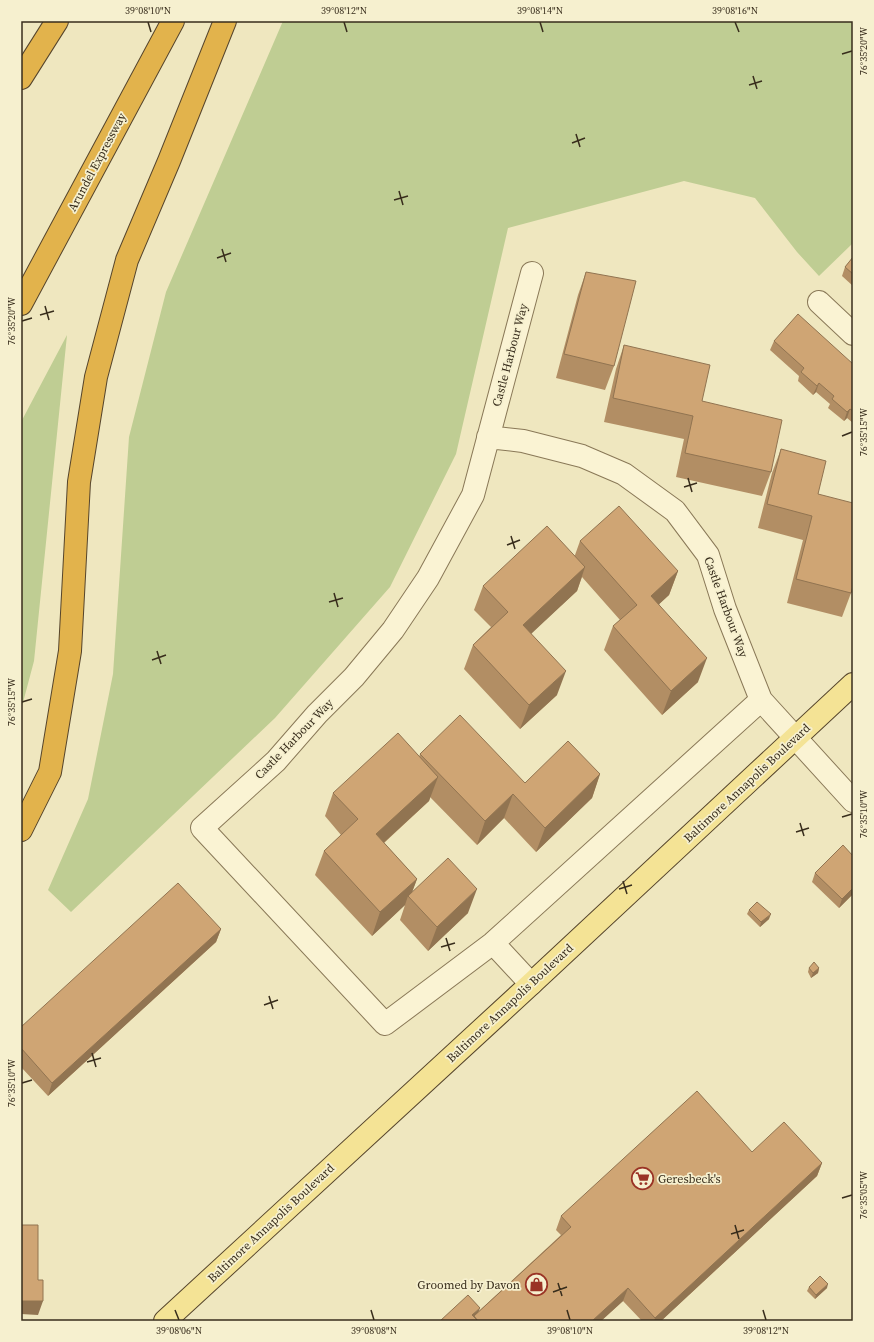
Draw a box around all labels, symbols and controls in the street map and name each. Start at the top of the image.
text: 39°08'10"N [125,4,171,17]
text: 39°08'12"N [321,4,367,17]
text: 39°08'14"N [517,4,563,17]
text: 39°08'16"N [712,4,758,17]
text: 76°35'20"W [857,26,870,75]
street label: Arundel Expressway [64,109,130,214]
text: 76°35'20"W [5,296,18,345]
street label: Castle Harbour Way [489,301,532,408]
text: 76°35'15"W [857,407,870,456]
street label: Castle Harbour Way [700,554,752,660]
text: 76°35'15"W [5,677,18,726]
street label: Castle Harbour Way [251,695,337,783]
street label: Baltimore Annapolis Boulevard [680,720,814,846]
text: 76°35'10"W [857,789,870,838]
street label: Baltimore Annapolis Boulevard [443,940,577,1066]
text: 76°35'10"W [5,1058,18,1107]
street label: Baltimore Annapolis Boulevard [204,1160,338,1286]
supermarket icon: Geresbeck's [629,1166,655,1192]
text: 76°35'05"W [857,1170,870,1219]
place label: Geresbeck's [658,1171,721,1187]
shop icon: Groomed by Davon [523,1272,549,1298]
place label: Groomed by Davon [417,1277,520,1293]
text: 39°08'06"N [156,1324,202,1337]
text: 39°08'08"N [351,1324,397,1337]
text: 39°08'10"N [547,1324,593,1337]
text: 39°08'12"N [743,1324,789,1337]

